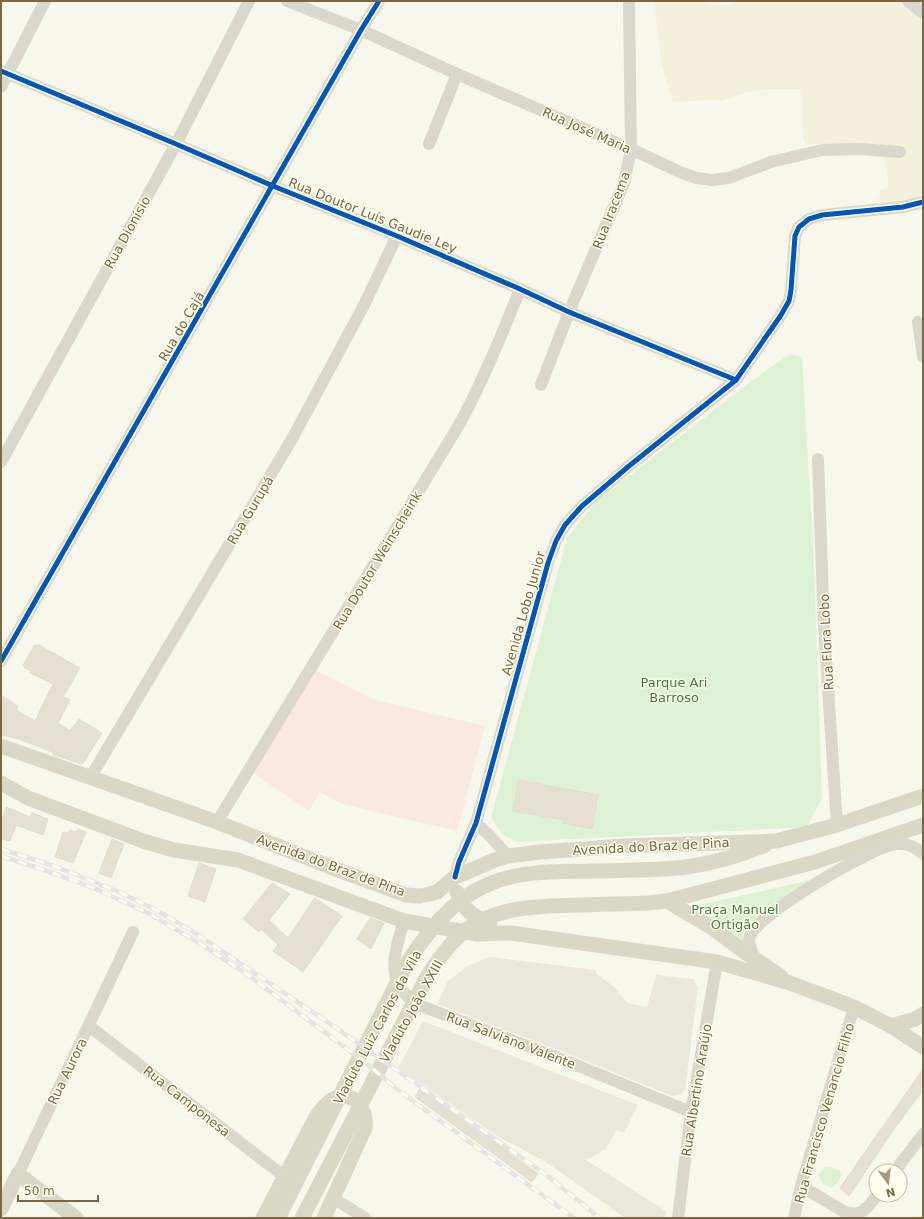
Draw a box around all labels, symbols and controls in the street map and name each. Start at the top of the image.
street label: Rua José Maria [540,104,634,157]
street label: Rua Iracema [590,169,633,251]
street label: Rua Doutor Luís Gaudie Ley [286,175,459,256]
street label: Rua Dionísio [101,193,154,271]
street label: Rua do Cajá [156,289,207,364]
street label: Rua Gurupá [224,473,277,547]
street label: Rua Doutor Weinscheink [330,488,425,632]
street label: Avenida Lobo Junior [499,549,549,677]
street label: Rua Flora Lobo [816,593,837,691]
park label: Parque Ari Barroso [641,675,707,705]
street label: Avenida do Braz de Pina [254,832,407,899]
street label: Avenida do Braz de Pina [572,835,730,858]
park label: Praça Manuel Ortigão [691,902,779,932]
street label: Viaduto Luiz Carlos da Vila [330,947,425,1107]
street label: Viaduto João XXIII [377,957,446,1065]
street label: Rua Salviano Valente [444,1009,577,1072]
street label: Rua Francisco Venancio Filho [792,1021,857,1205]
street label: Rua Albertino Araújo [679,1023,714,1157]
street label: Rua Aurora [45,1035,90,1107]
street label: Rua Camponesa [140,1063,233,1140]
north arrow [868,1163,908,1203]
scale bar [18,1177,98,1203]
text: 50 m [24,1184,55,1198]
text: N [884,1185,897,1200]

